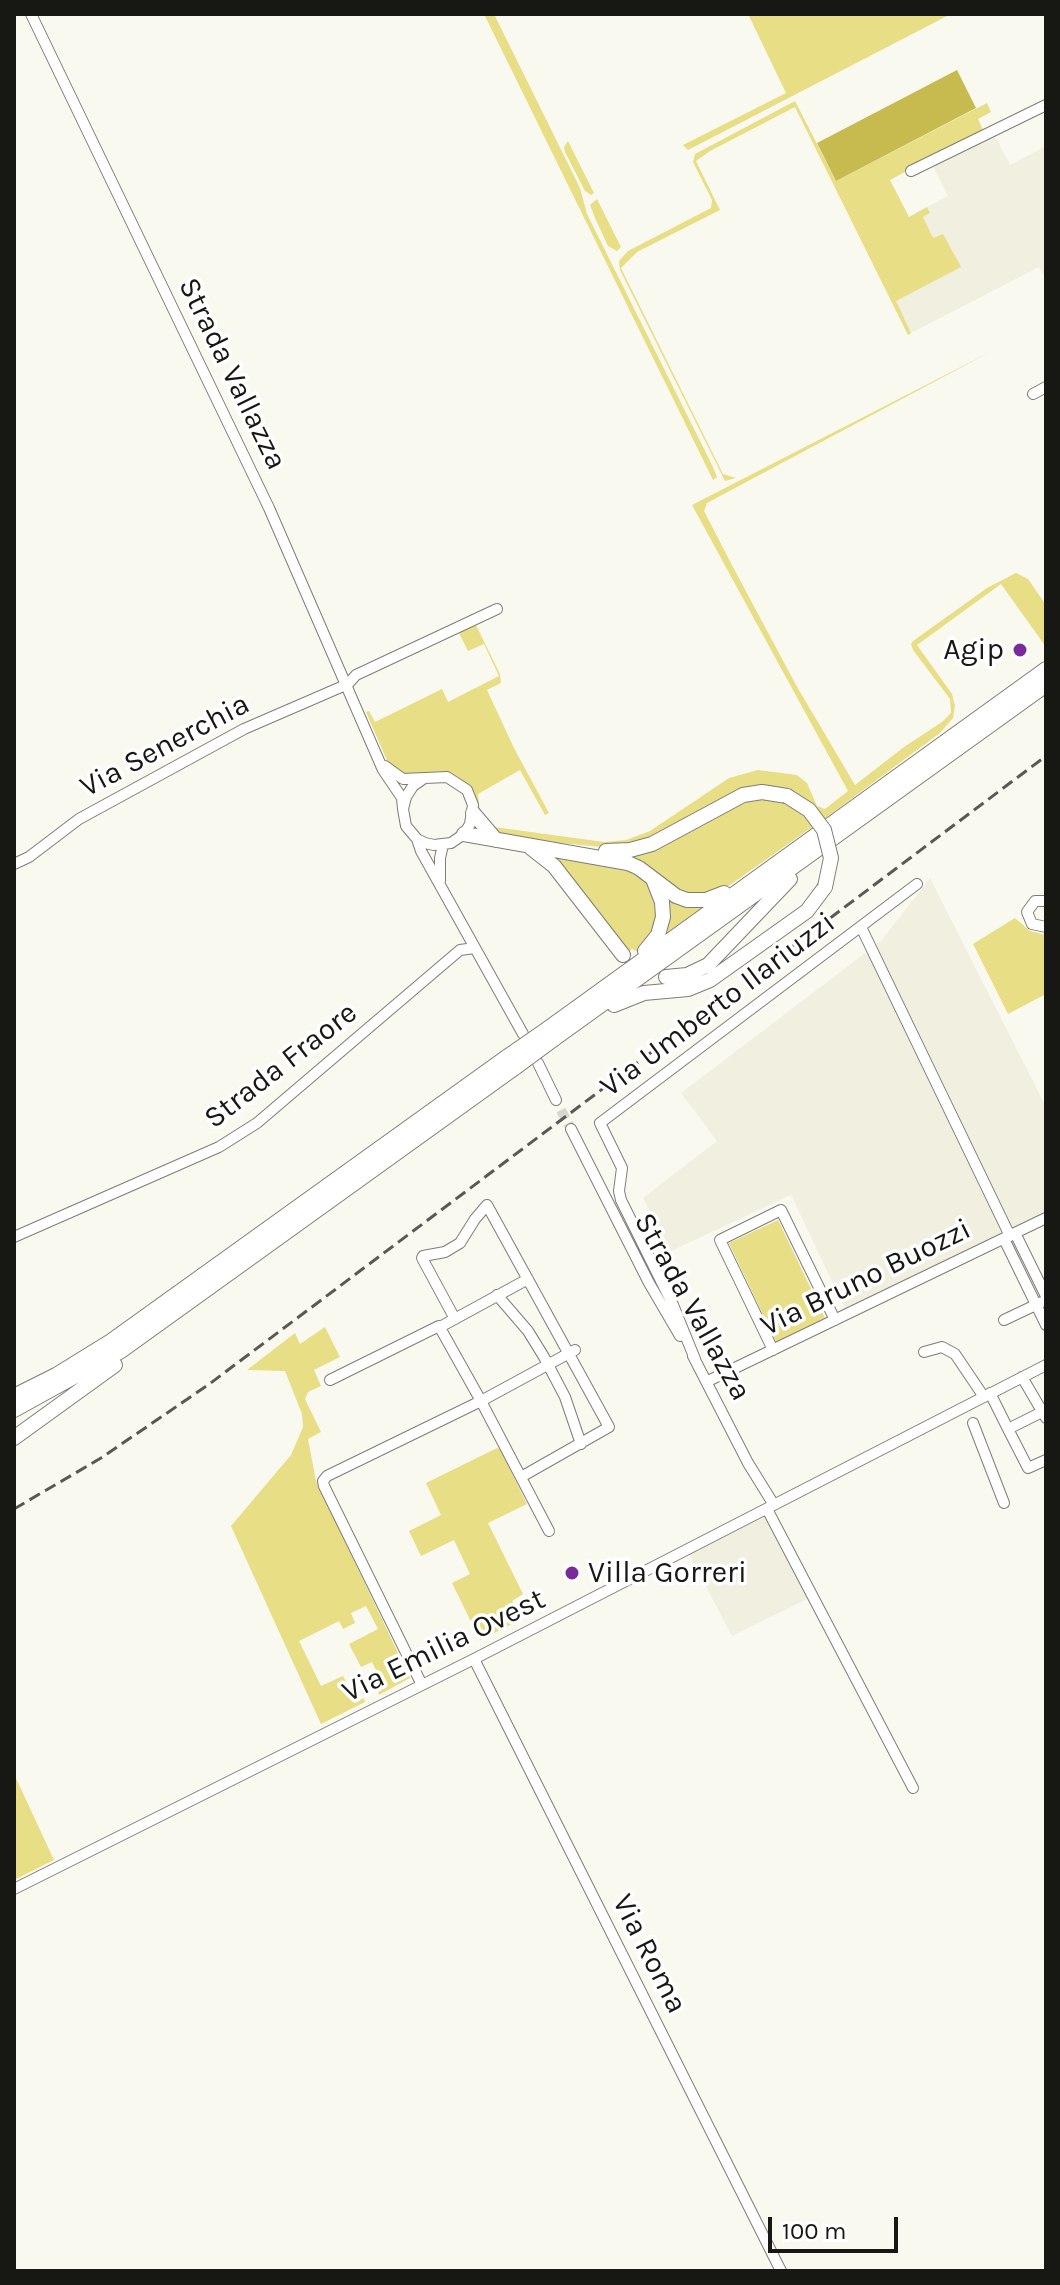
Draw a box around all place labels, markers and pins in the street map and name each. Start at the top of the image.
place label: Agip [943,632,1004,668]
marker: Agip [1011,641,1029,659]
place label: Villa Gorreri [588,1555,747,1591]
marker: Villa Gorreri [563,1564,581,1582]

